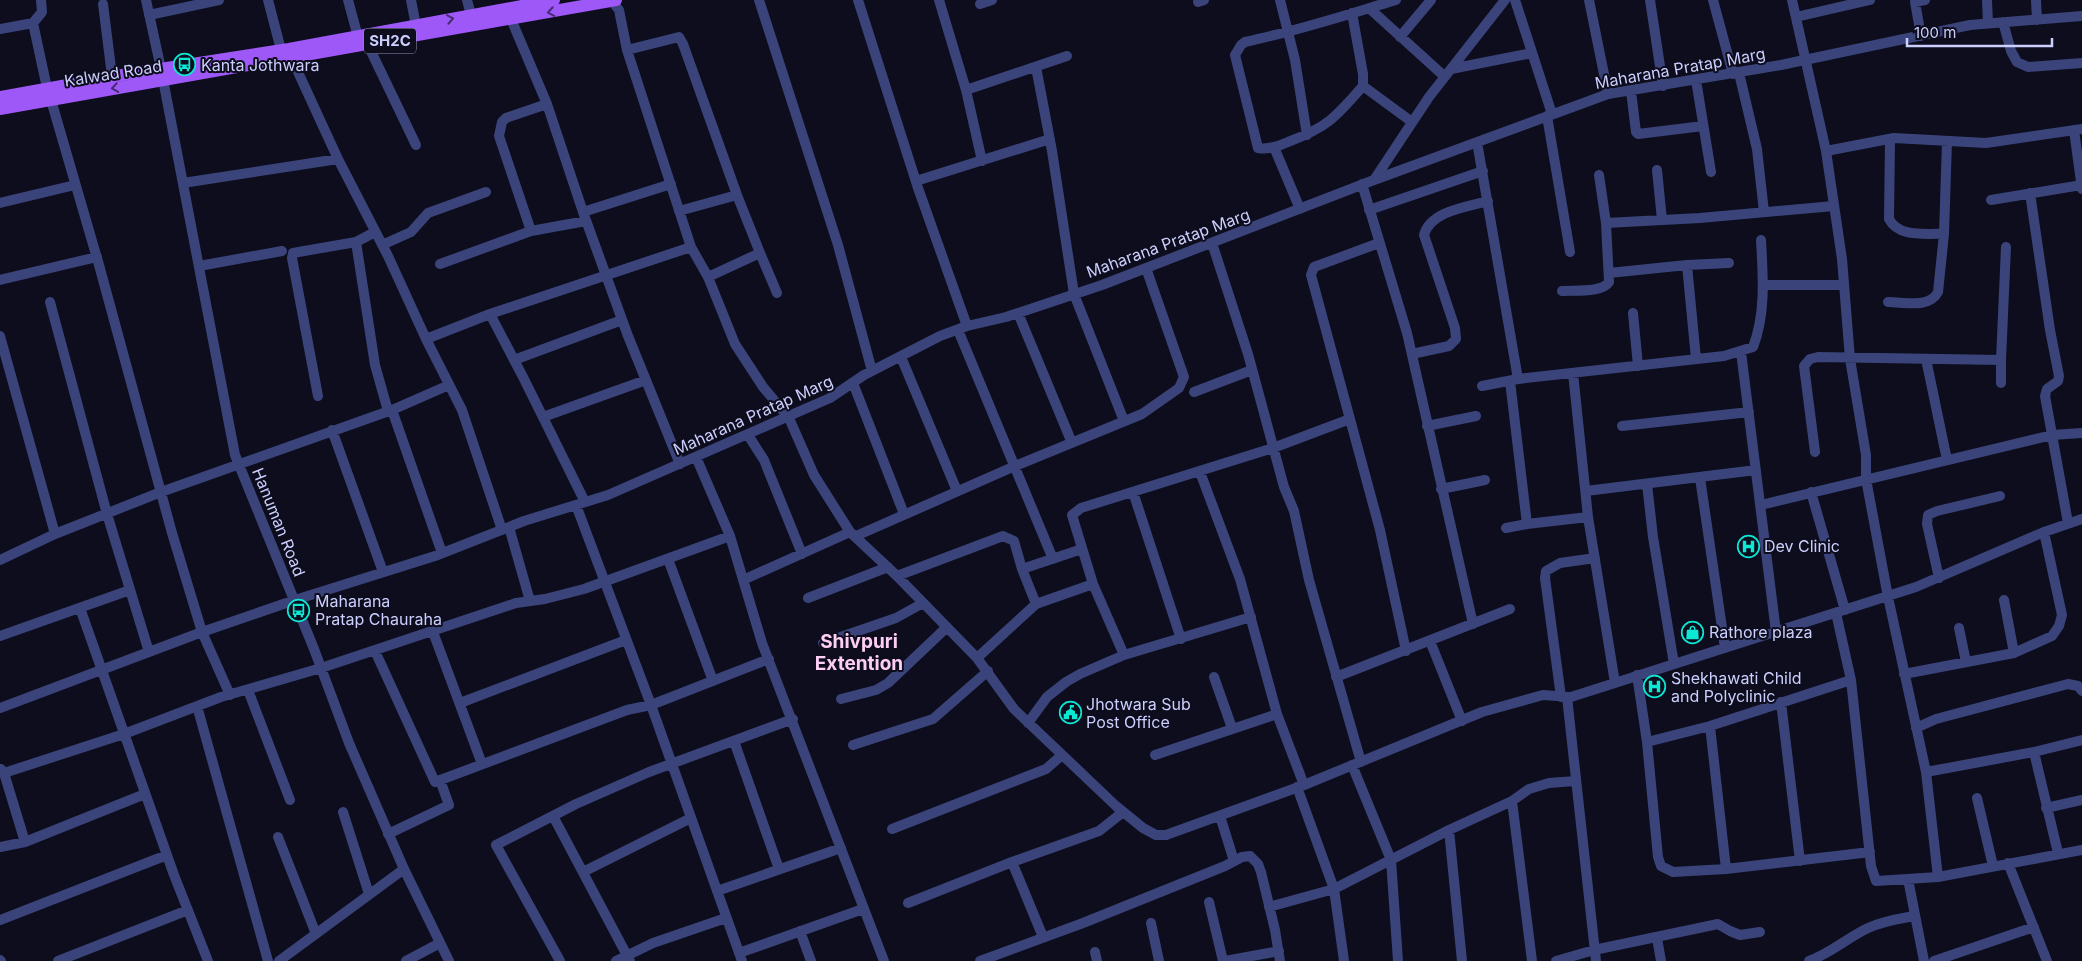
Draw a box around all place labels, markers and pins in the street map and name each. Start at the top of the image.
bus stop icon: Kanta Jothwara [173,53,197,77]
place label: Kanta Jothwara [201,55,320,75]
hospital icon: Dev Clinic [1736,534,1760,558]
place label: Dev Clinic [1764,536,1840,556]
place label: Maharana Pratap Chauraha [315,591,442,629]
bus stop icon: Maharana Pratap Chauraha [287,598,311,622]
shop icon: Rathore plaza [1681,620,1705,644]
place label: Rathore plaza [1709,622,1813,642]
place label: Shekhawati Child and Polyclinic [1671,668,1802,706]
hospital icon: Shekhawati Child and Polyclinic [1643,675,1667,699]
place label: Jhotwara Sub Post Office [1086,694,1191,732]
public building icon: Jhotwara Sub Post Office [1058,701,1082,725]

